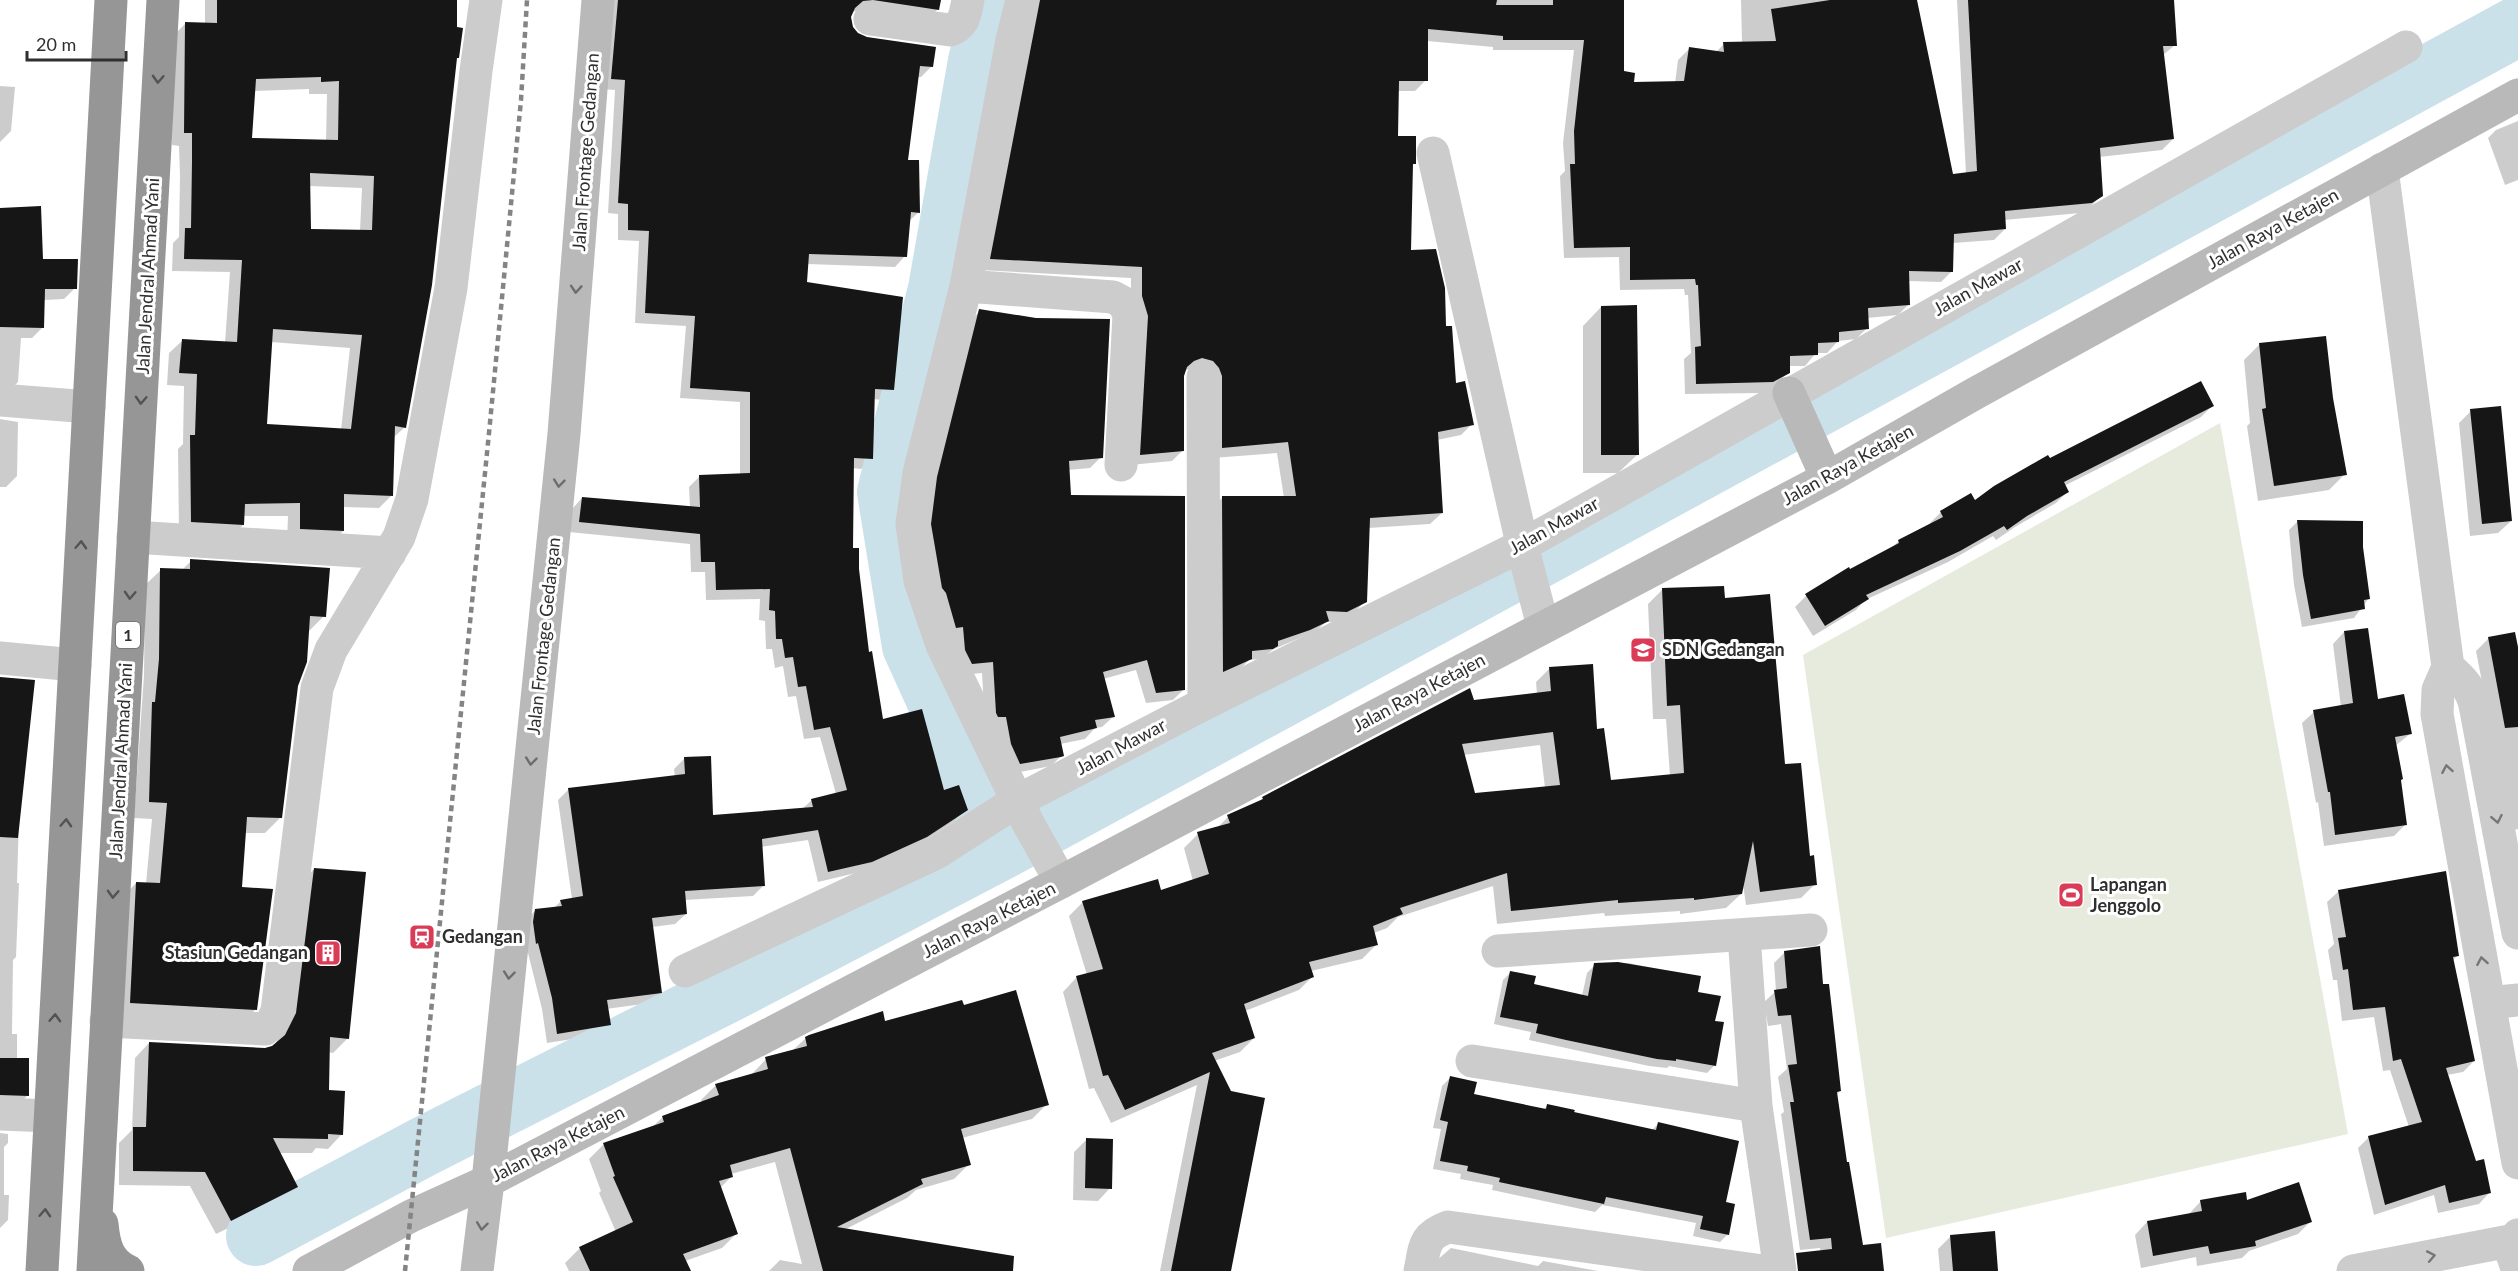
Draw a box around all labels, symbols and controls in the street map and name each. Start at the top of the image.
scale bar [27,24,126,62]
text: 20 m [36,33,76,55]
street label: Jalan Frontage Gedangan [567,52,603,252]
one-way arrow [152,75,165,84]
street label: Jalan Jendral Ahmad Yani [131,177,163,375]
street label: Jalan Raya Ketajen [2203,183,2342,273]
street label: Jalan Mawar [1929,252,2026,320]
one-way arrow [569,284,582,293]
one-way arrow [134,395,147,404]
street label: Jalan Raya Ketajen [1778,419,1917,509]
one-way arrow [553,478,566,487]
street label: Jalan Mawar [1505,491,1602,559]
street label: Jalan Frontage Gedangan [522,536,564,736]
one-way arrow [75,540,88,549]
one-way arrow [123,590,136,599]
road number: 1 [116,622,140,648]
school or university icon: SDN Gedangan [1628,635,1658,665]
place label: SDN Gedangan [1662,638,1785,660]
street label: Jalan Raya Ketajen [1349,648,1488,736]
street label: Jalan Jendral Ahmad Yani [104,662,136,860]
street label: Jalan Mawar [1072,713,1170,779]
one-way arrow [525,756,538,765]
one-way arrow [2441,764,2454,774]
one-way arrow [2490,813,2503,823]
one-way arrow [59,819,72,828]
place label: Lapangan Jenggolo [2090,873,2167,916]
street label: Jalan Raya Ketajen [918,876,1059,962]
sports icon: Lapangan Jenggolo [2056,880,2086,910]
one-way arrow [107,890,120,899]
station icon: Gedangan [407,922,437,952]
place label: Gedangan [442,925,523,947]
building icon: Stasiun Gedangan [313,938,343,968]
place label: Stasiun Gedangan [165,941,308,963]
one-way arrow [2476,956,2488,965]
one-way arrow [503,971,516,980]
one-way arrow [49,1013,62,1022]
street label: Jalan Raya Ketajen [487,1100,628,1186]
one-way arrow [38,1208,51,1217]
one-way arrow [477,1221,489,1230]
one-way arrow [2425,1250,2435,1263]

